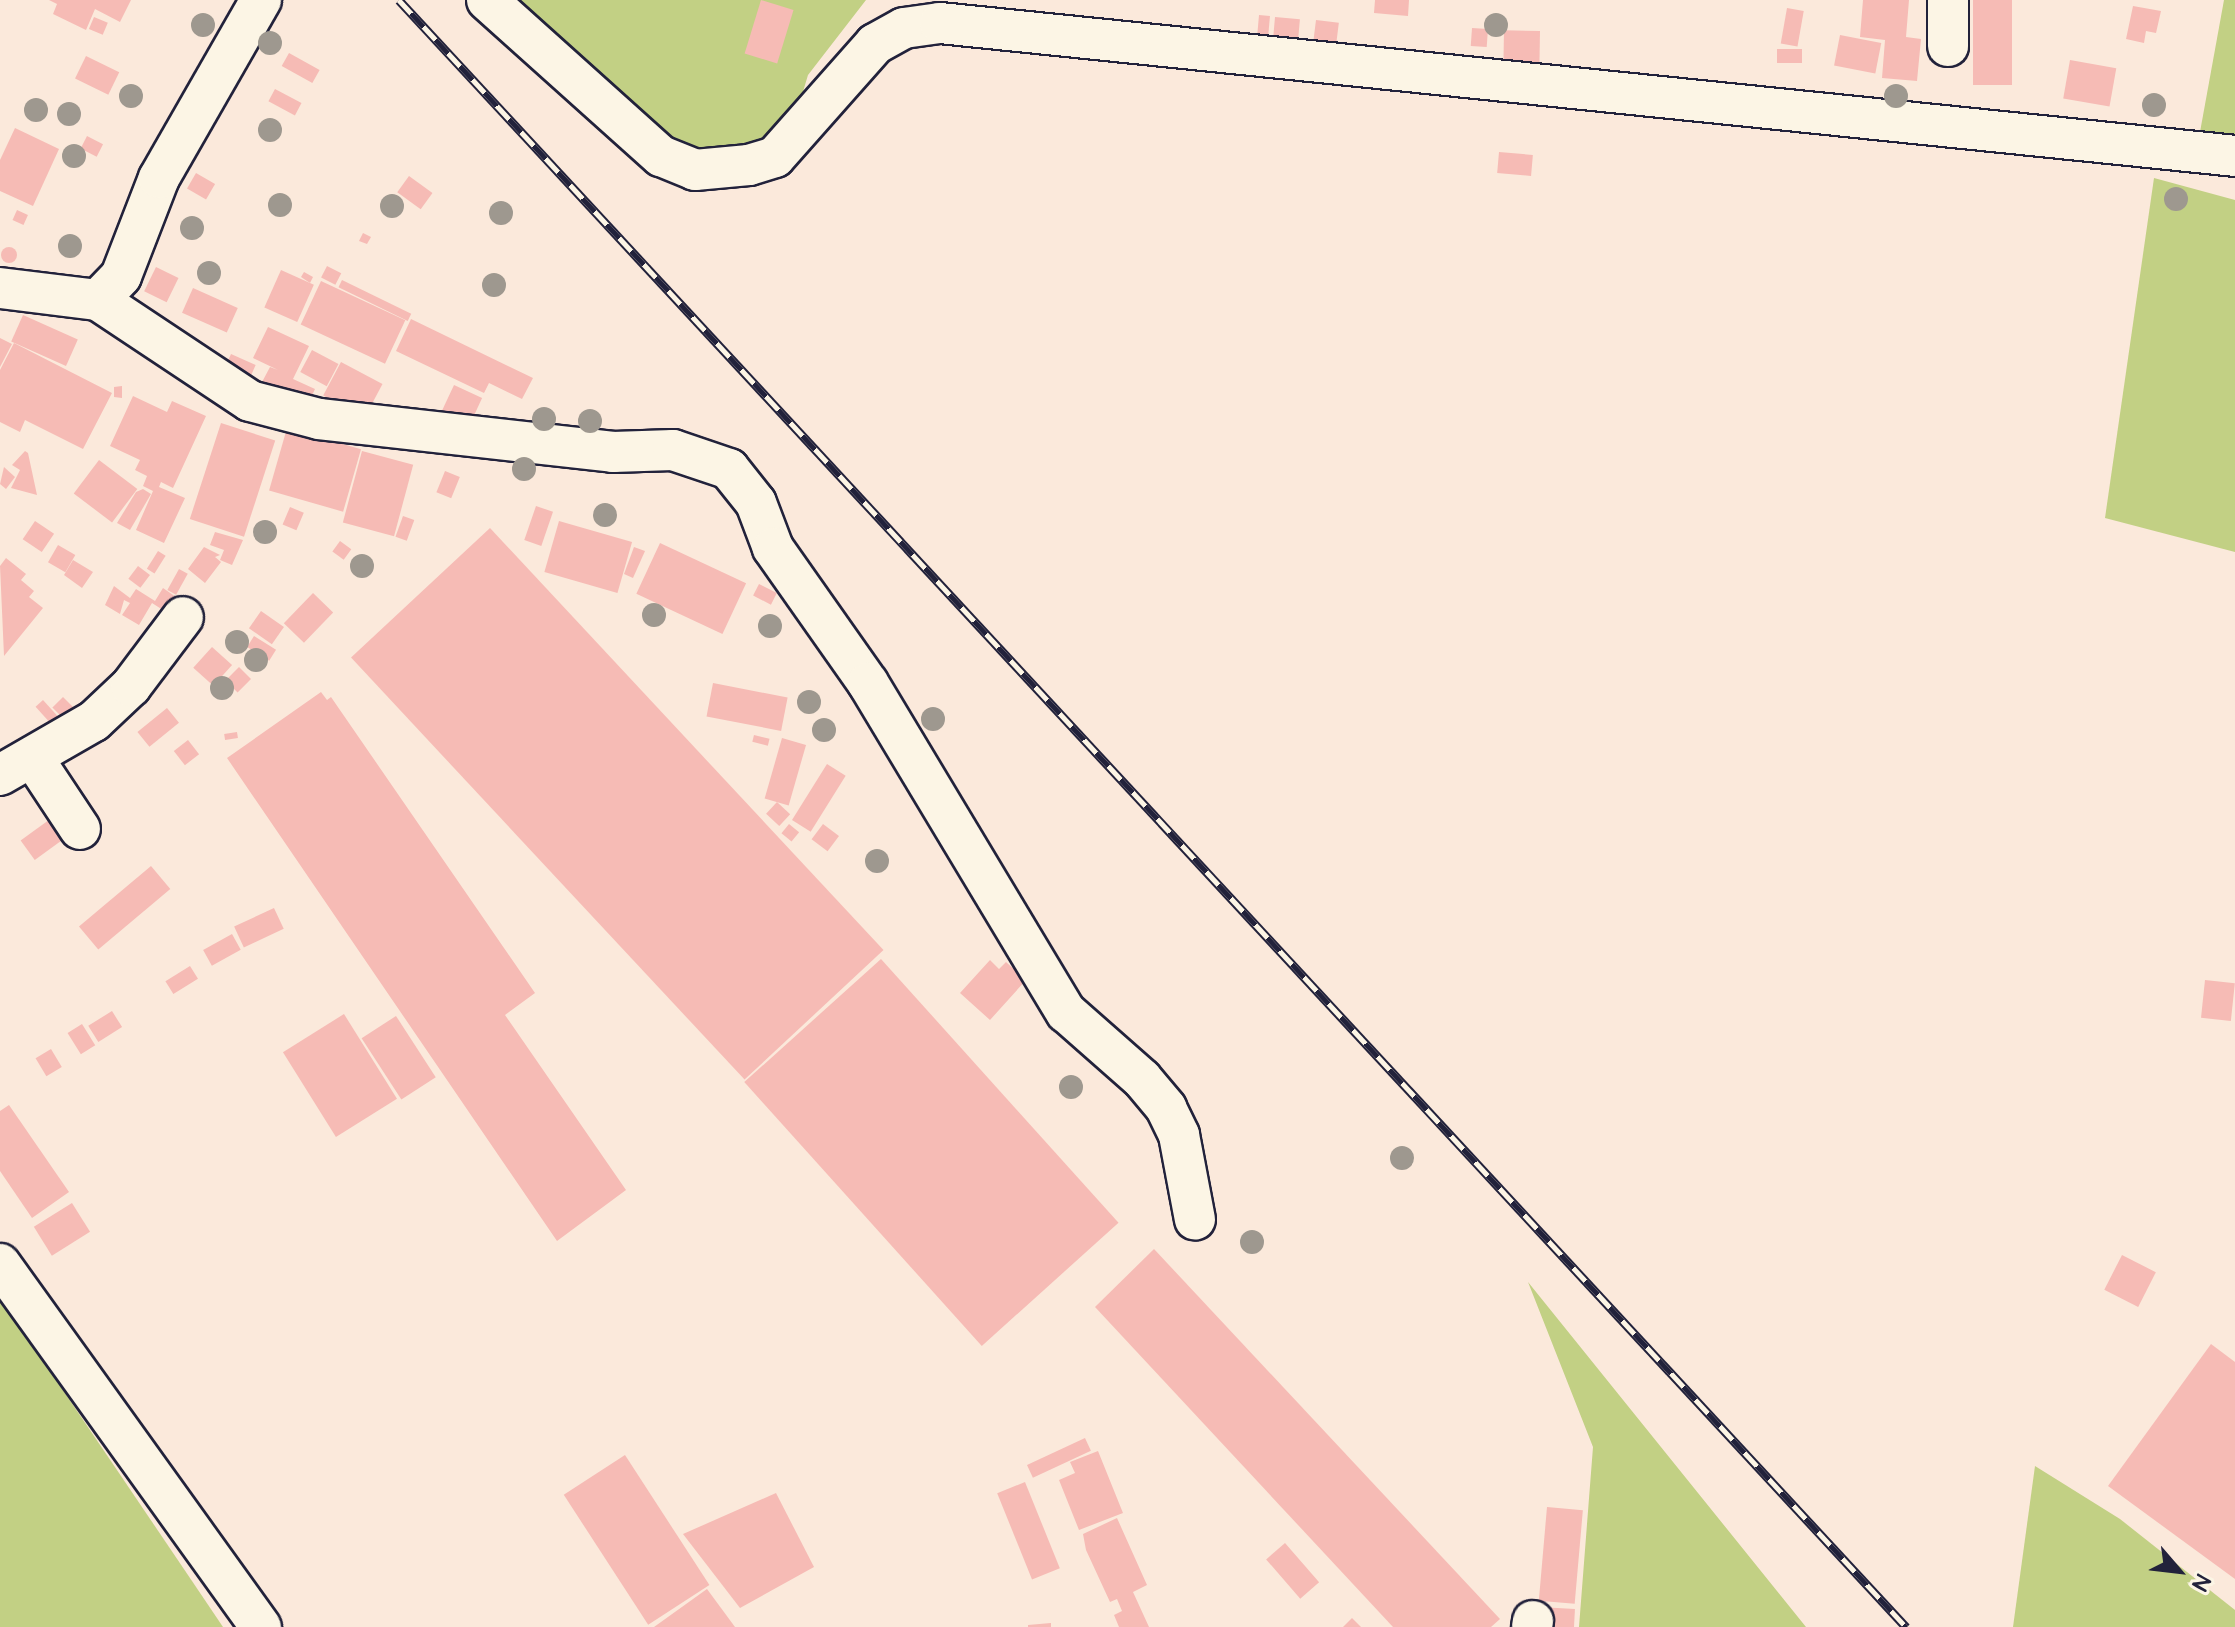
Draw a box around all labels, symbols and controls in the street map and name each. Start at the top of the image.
north arrow [2139,1531,2219,1611]
text: N [2184,1569,2218,1596]

